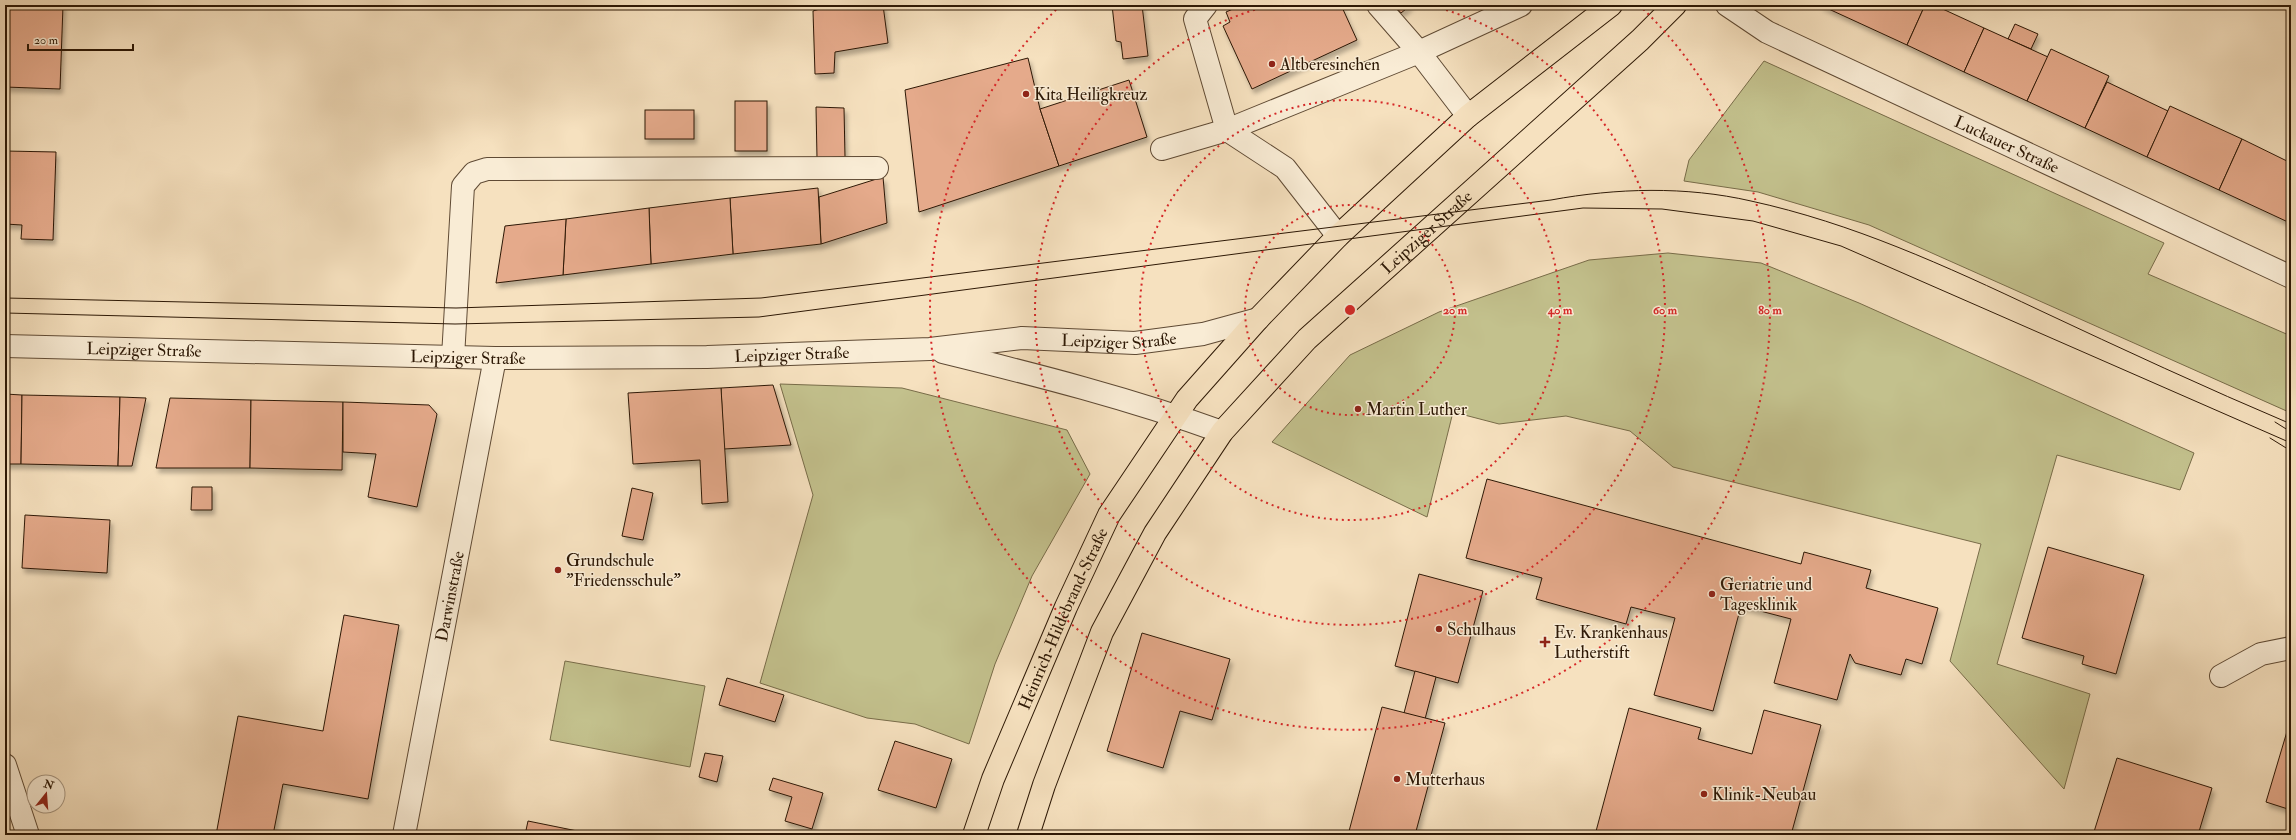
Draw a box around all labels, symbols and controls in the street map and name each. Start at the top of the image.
scale bar [28,26,133,52]
text: 20 m [34,33,59,48]
place label: Altberesinchen [1279,54,1380,75]
marker: Altberesinchen [1267,59,1277,69]
place label: Kita Heiligkreuz [1034,84,1148,105]
marker: Kita Heiligkreuz [1021,89,1031,99]
street label: Luckauer Straße [1951,111,2063,178]
street label: Leipziger Straße [1376,186,1476,278]
centre of rings [1343,303,1357,317]
text: 20 m [1443,303,1468,318]
text: 40 m [1547,303,1573,318]
text: 60 m [1653,303,1678,318]
text: 80 m [1758,303,1782,318]
street label: Leipziger Straße [1061,327,1178,354]
street label: Leipziger Straße [86,337,202,361]
street label: Leipziger Straße [734,341,850,367]
street label: Leipziger Straße [410,345,526,369]
place label: Martin Luther [1366,399,1468,420]
marker: Martin Luther [1353,404,1363,414]
street label: Heinrich-Hildebrand-Straße [1013,524,1112,713]
street label: Darwinstraße [431,549,468,643]
place label: Grundschule "Friedensschule" [566,550,681,591]
marker: Grundschule "Friedensschule" [553,565,563,575]
place label: Geriatrie und Tagesklinik [1720,574,1813,615]
marker: Geriatrie und Tagesklinik [1707,589,1717,599]
place label: Schulhaus [1447,619,1516,640]
place label: Ev. Krankenhaus Lutherstift [1554,622,1668,663]
marker: Schulhaus [1434,624,1444,634]
marker: Ev. Krankenhaus Lutherstift [1539,636,1551,648]
place label: Mutterhaus [1405,769,1485,790]
north arrow [26,774,66,814]
marker: Mutterhaus [1392,774,1402,784]
text: N [41,777,56,793]
place label: Klinik-Neubau [1712,784,1816,805]
marker: Klinik-Neubau [1699,789,1709,799]

